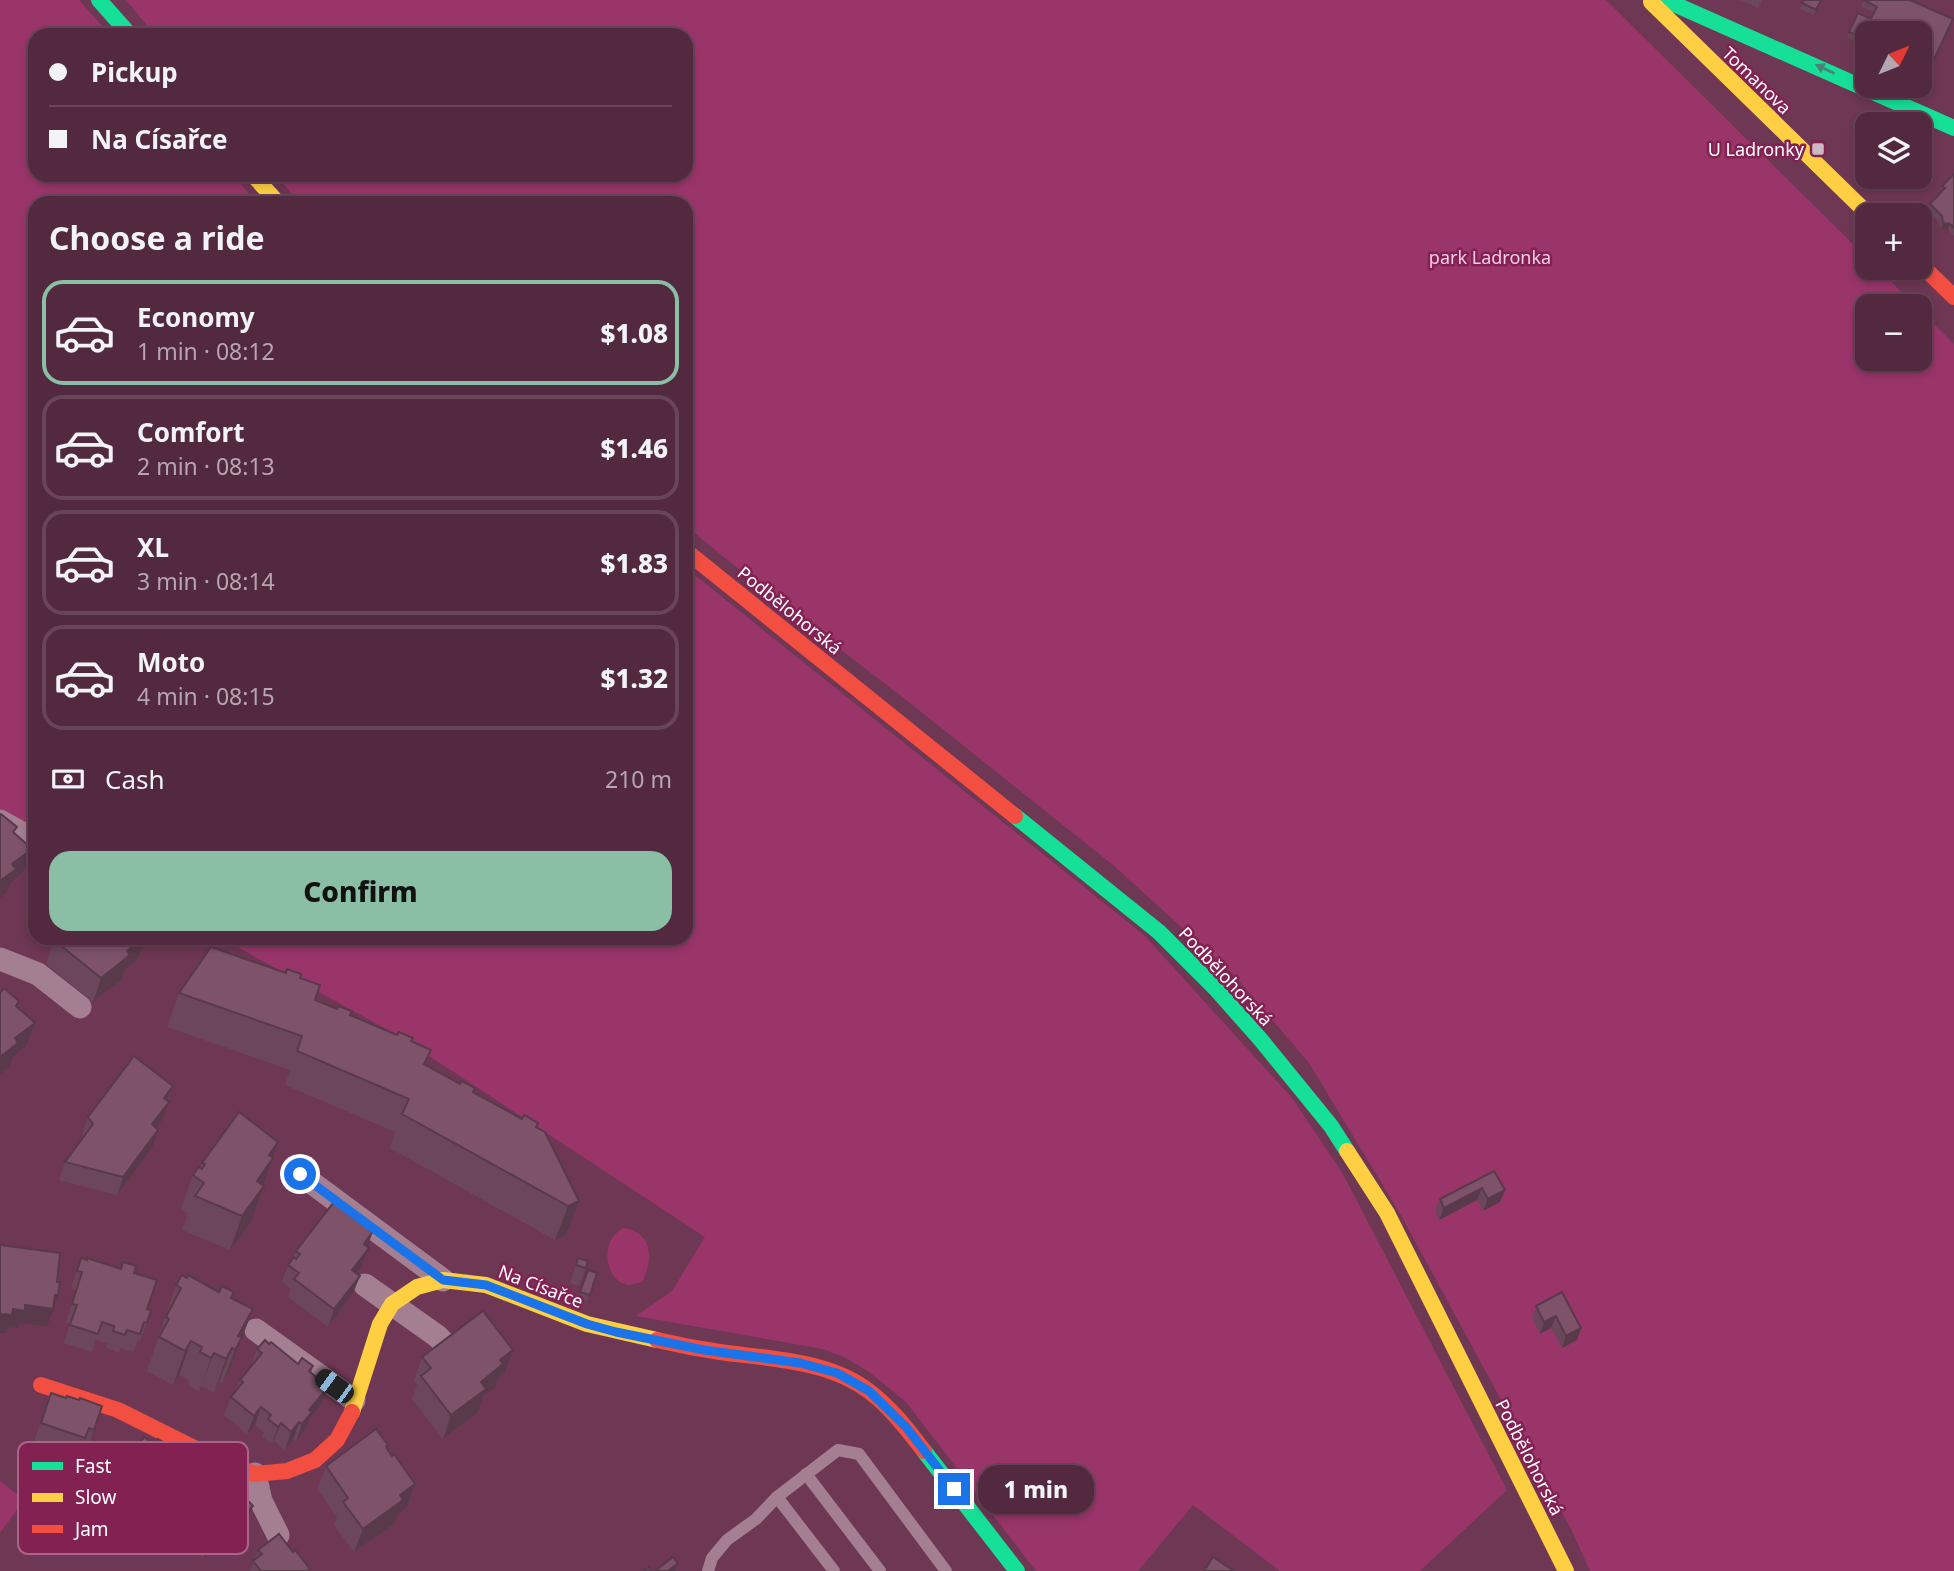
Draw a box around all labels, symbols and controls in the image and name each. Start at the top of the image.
north arrow [1855,21,1932,98]
map controls [1855,21,1932,371]
street label: Tomanova [1717,41,1797,119]
text: Pickup [91,54,178,90]
one-way arrow [1815,63,1835,75]
button: layers [1855,112,1932,189]
text: Na Císařce [91,121,228,157]
place label: U Ladronky [1708,137,1805,161]
marker: U Ladronky [1810,141,1826,157]
button: + [1855,203,1932,280]
text: Choose a ride [49,216,265,259]
park label: park Ladronka [1429,245,1551,269]
button: − [1855,294,1932,371]
text: Economy [137,299,255,335]
icon: car [53,301,116,364]
text: $1.08 [601,315,668,351]
text: 1 min · 08:12 [137,335,275,367]
text: Comfort [137,414,245,450]
icon: car [53,416,116,479]
text: $1.46 [601,430,668,466]
text: 2 min · 08:13 [137,450,275,482]
text: XL [137,529,169,565]
icon: car [53,531,116,594]
text: $1.83 [601,545,668,581]
street label: Podbělohorská [733,561,847,659]
text: 3 min · 08:14 [137,565,275,597]
text: Moto [137,644,205,680]
icon: car [53,646,116,709]
text: $1.32 [601,660,668,696]
text: 4 min · 08:15 [137,680,275,712]
icon: cash [49,760,87,798]
text: Cash [105,761,165,797]
text: 210 m [605,763,672,795]
button: Confirm [49,851,672,931]
street label: Podbělohorská [1174,921,1278,1031]
route start [284,1158,316,1190]
street label: Na Císařce [495,1259,587,1313]
car [311,1365,358,1407]
street label: Podbělohorská [1490,1395,1570,1519]
legend [18,1442,248,1554]
text: Fast [75,1453,112,1479]
callout: 1 min [978,1464,1094,1514]
route end [938,1473,970,1505]
text: 1 min [1004,1473,1068,1505]
text: Slow [75,1484,116,1510]
text: Jam [73,1516,109,1542]

